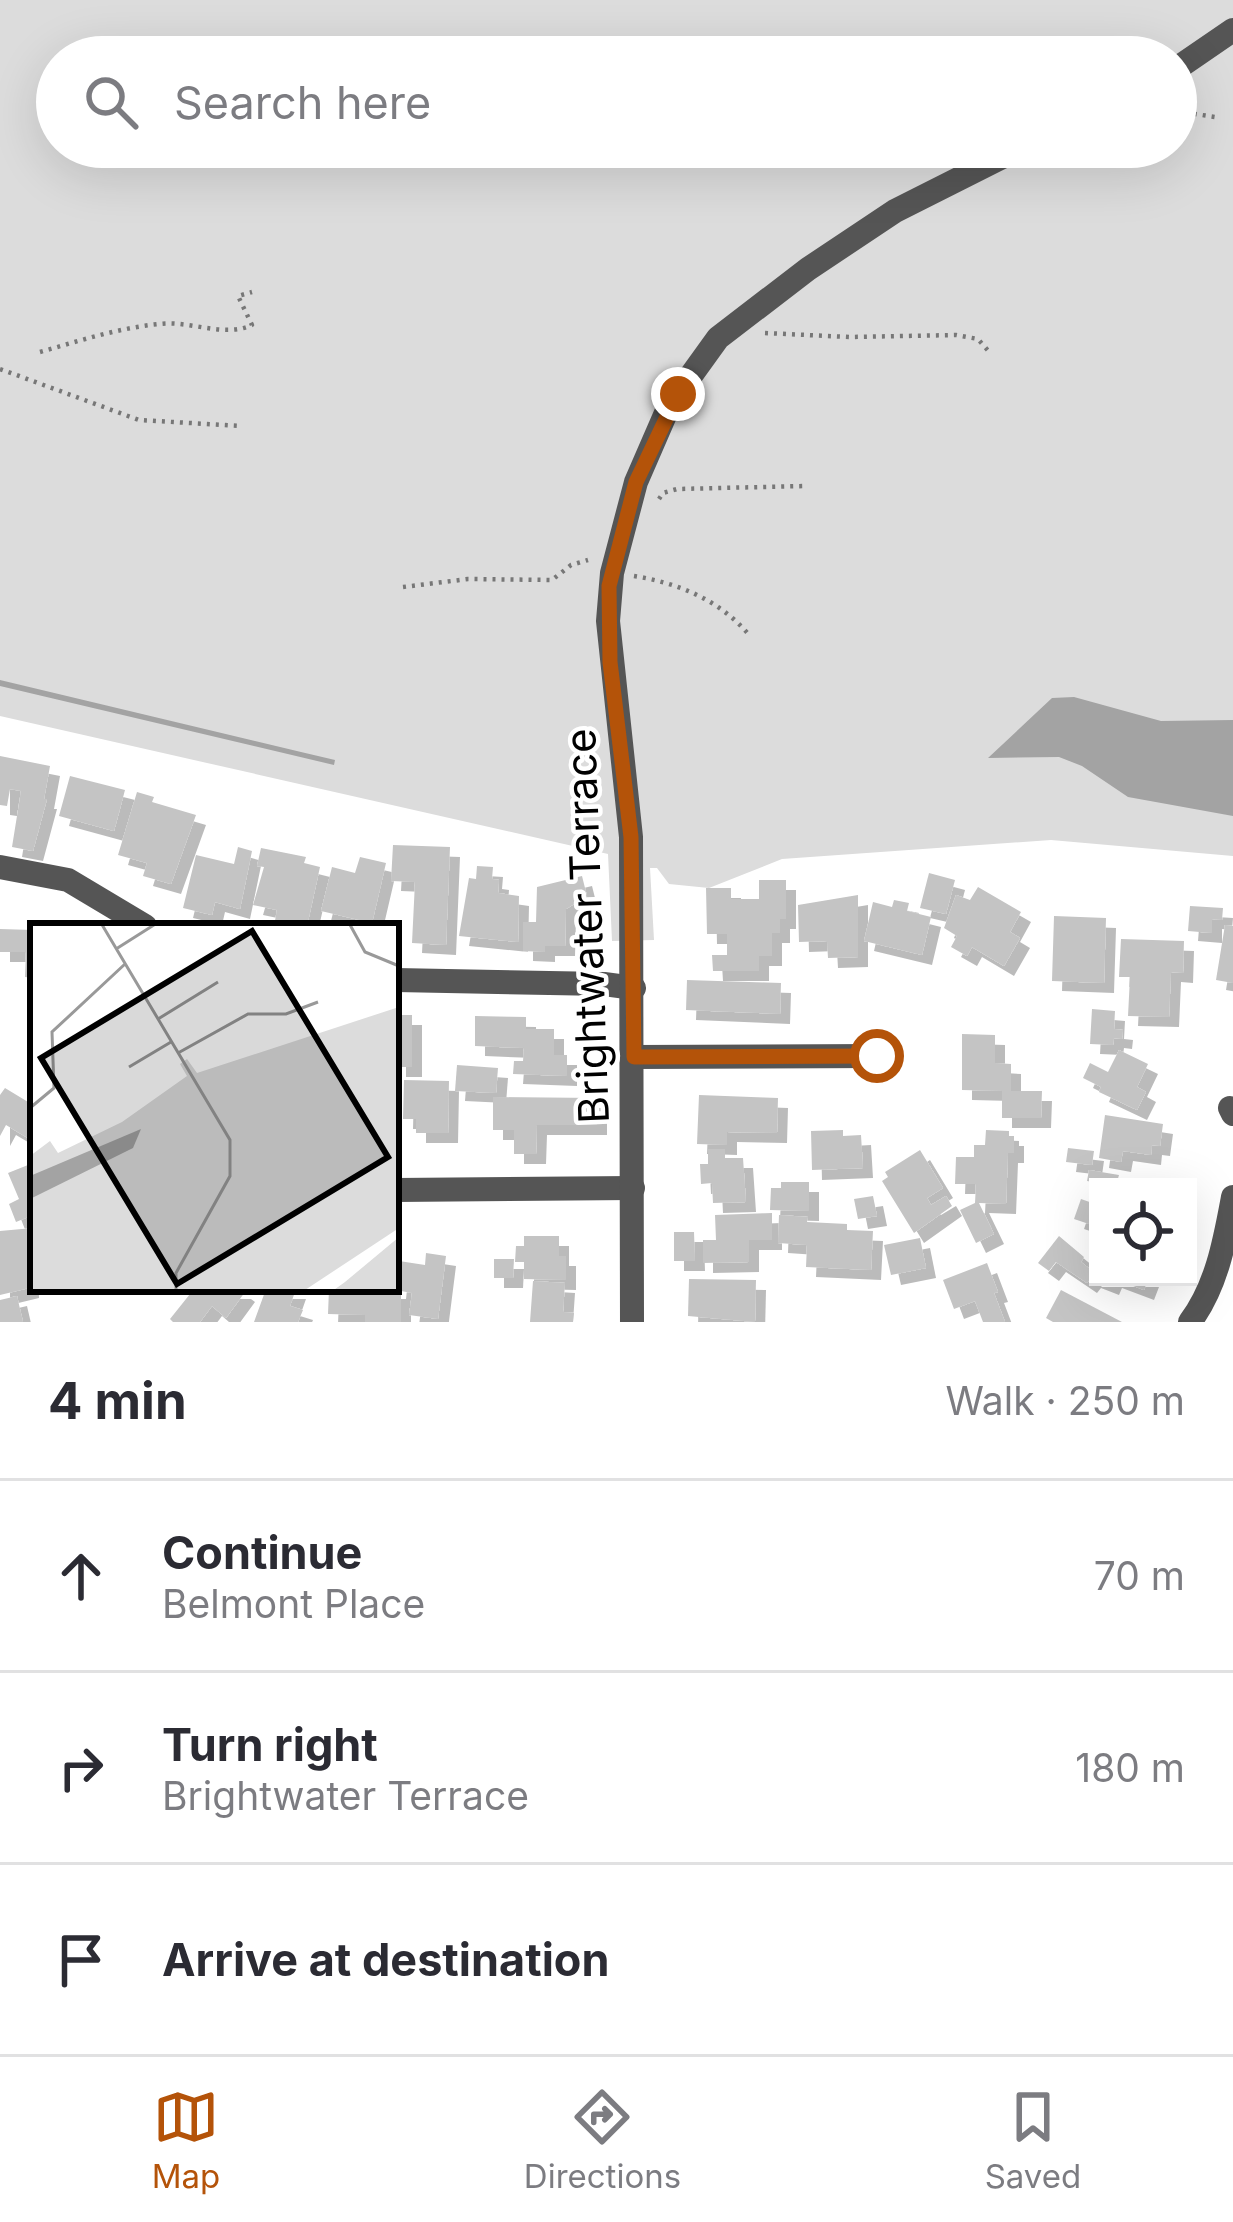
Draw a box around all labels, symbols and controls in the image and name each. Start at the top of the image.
search box [36,36,1197,168]
icon: search [78,69,144,135]
text: Search here [174,75,431,130]
route end [651,367,705,421]
street label: Brightwater Terrace [554,728,619,1124]
inset map [30,923,399,1292]
route start [850,1029,904,1083]
map controls [1089,1178,1197,1286]
button: locate [1089,1178,1197,1286]
text: 4 min [48,1370,187,1431]
text: Walk · 250 m [945,1377,1185,1424]
text: Continue [162,1525,362,1580]
icon: ahead [48,1543,114,1609]
text: 70 m [1094,1552,1185,1599]
text: Belmont Place [162,1580,425,1627]
text: Turn right [162,1717,378,1772]
icon: right [48,1735,114,1801]
text: 180 m [1075,1744,1185,1791]
text: Brightwater Terrace [162,1772,529,1819]
icon: arrive [48,1927,114,1993]
text: Arrive at destination [162,1932,609,1987]
tab: Map [152,2084,220,2196]
tab: Directions [524,2084,681,2196]
tab: Saved [985,2084,1081,2196]

